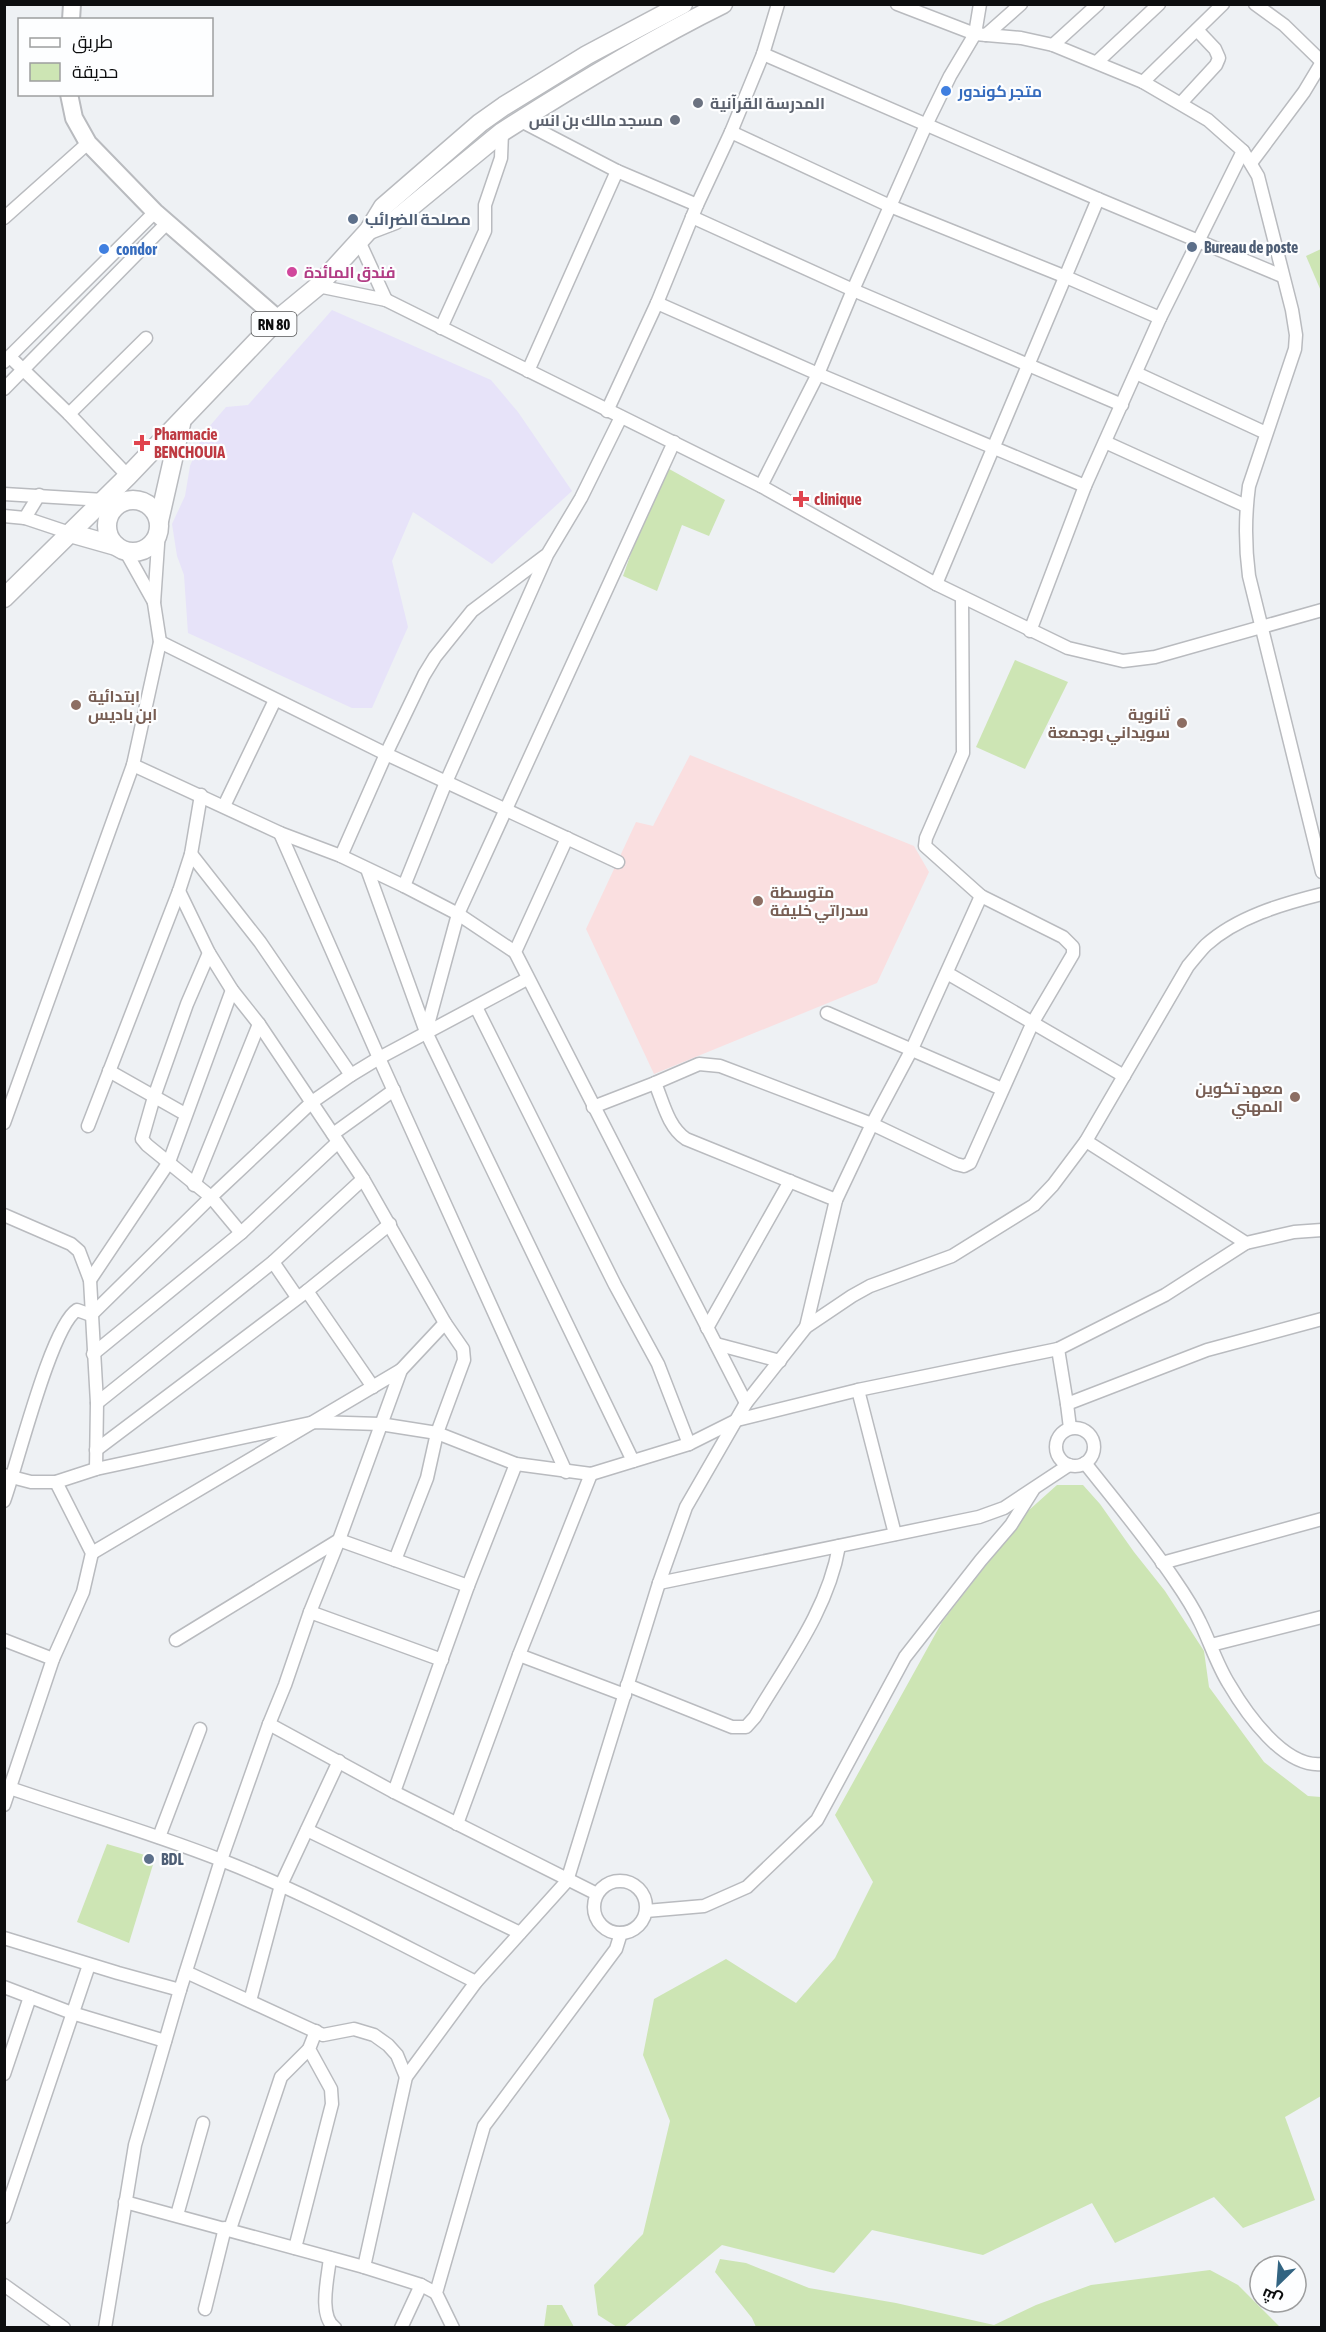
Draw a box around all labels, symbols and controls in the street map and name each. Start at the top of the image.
legend [18,18,213,96]
text: طريق [72,31,113,54]
text: حديقة [72,61,118,82]
place label: متجر كوندور [957,82,1042,101]
marker: متجر كوندور [939,84,953,98]
place label: المدرسة القرآنية [710,94,825,113]
marker: المدرسة القرآنية [691,96,705,110]
place label: مسجد مالك بن انس [529,111,663,130]
marker: مسجد مالك بن انس [668,113,682,127]
place label: مصلحة الضرائب [365,210,471,229]
marker: مصلحة الضرائب [346,212,360,226]
place label: Bureau de poste [1204,238,1298,256]
place label: condor [116,240,157,258]
marker: Bureau de poste [1185,240,1199,254]
marker: condor [97,242,111,256]
place label: فندق المائدة [304,263,396,282]
marker: فندق المائدة [285,265,299,279]
road number: RN 80 [252,312,296,336]
place label: Pharmacie BENCHOUIA [154,425,225,461]
marker: Pharmacie BENCHOUIA [135,436,149,450]
marker: clinique [792,490,810,508]
place label: clinique [814,490,862,508]
place label: ابتدائية ابن باديس [88,687,157,724]
marker: ابتدائية ابن باديس [69,698,83,712]
place label: ثانوية سويداني بوجمعة [1048,705,1171,745]
marker: ثانوية سويداني بوجمعة [1175,716,1189,730]
place label: متوسطة سدراتي خليفة [770,883,869,923]
marker: متوسطة سدراتي خليفة [751,894,765,908]
place label: معهد تكوين المهني [1195,1079,1283,1119]
marker: معهد تكوين المهني [1288,1090,1302,1104]
place label: BDL [161,1850,185,1868]
marker: BDL [142,1852,156,1866]
north arrow [1248,2254,1308,2314]
text: ش [1259,2284,1285,2310]

